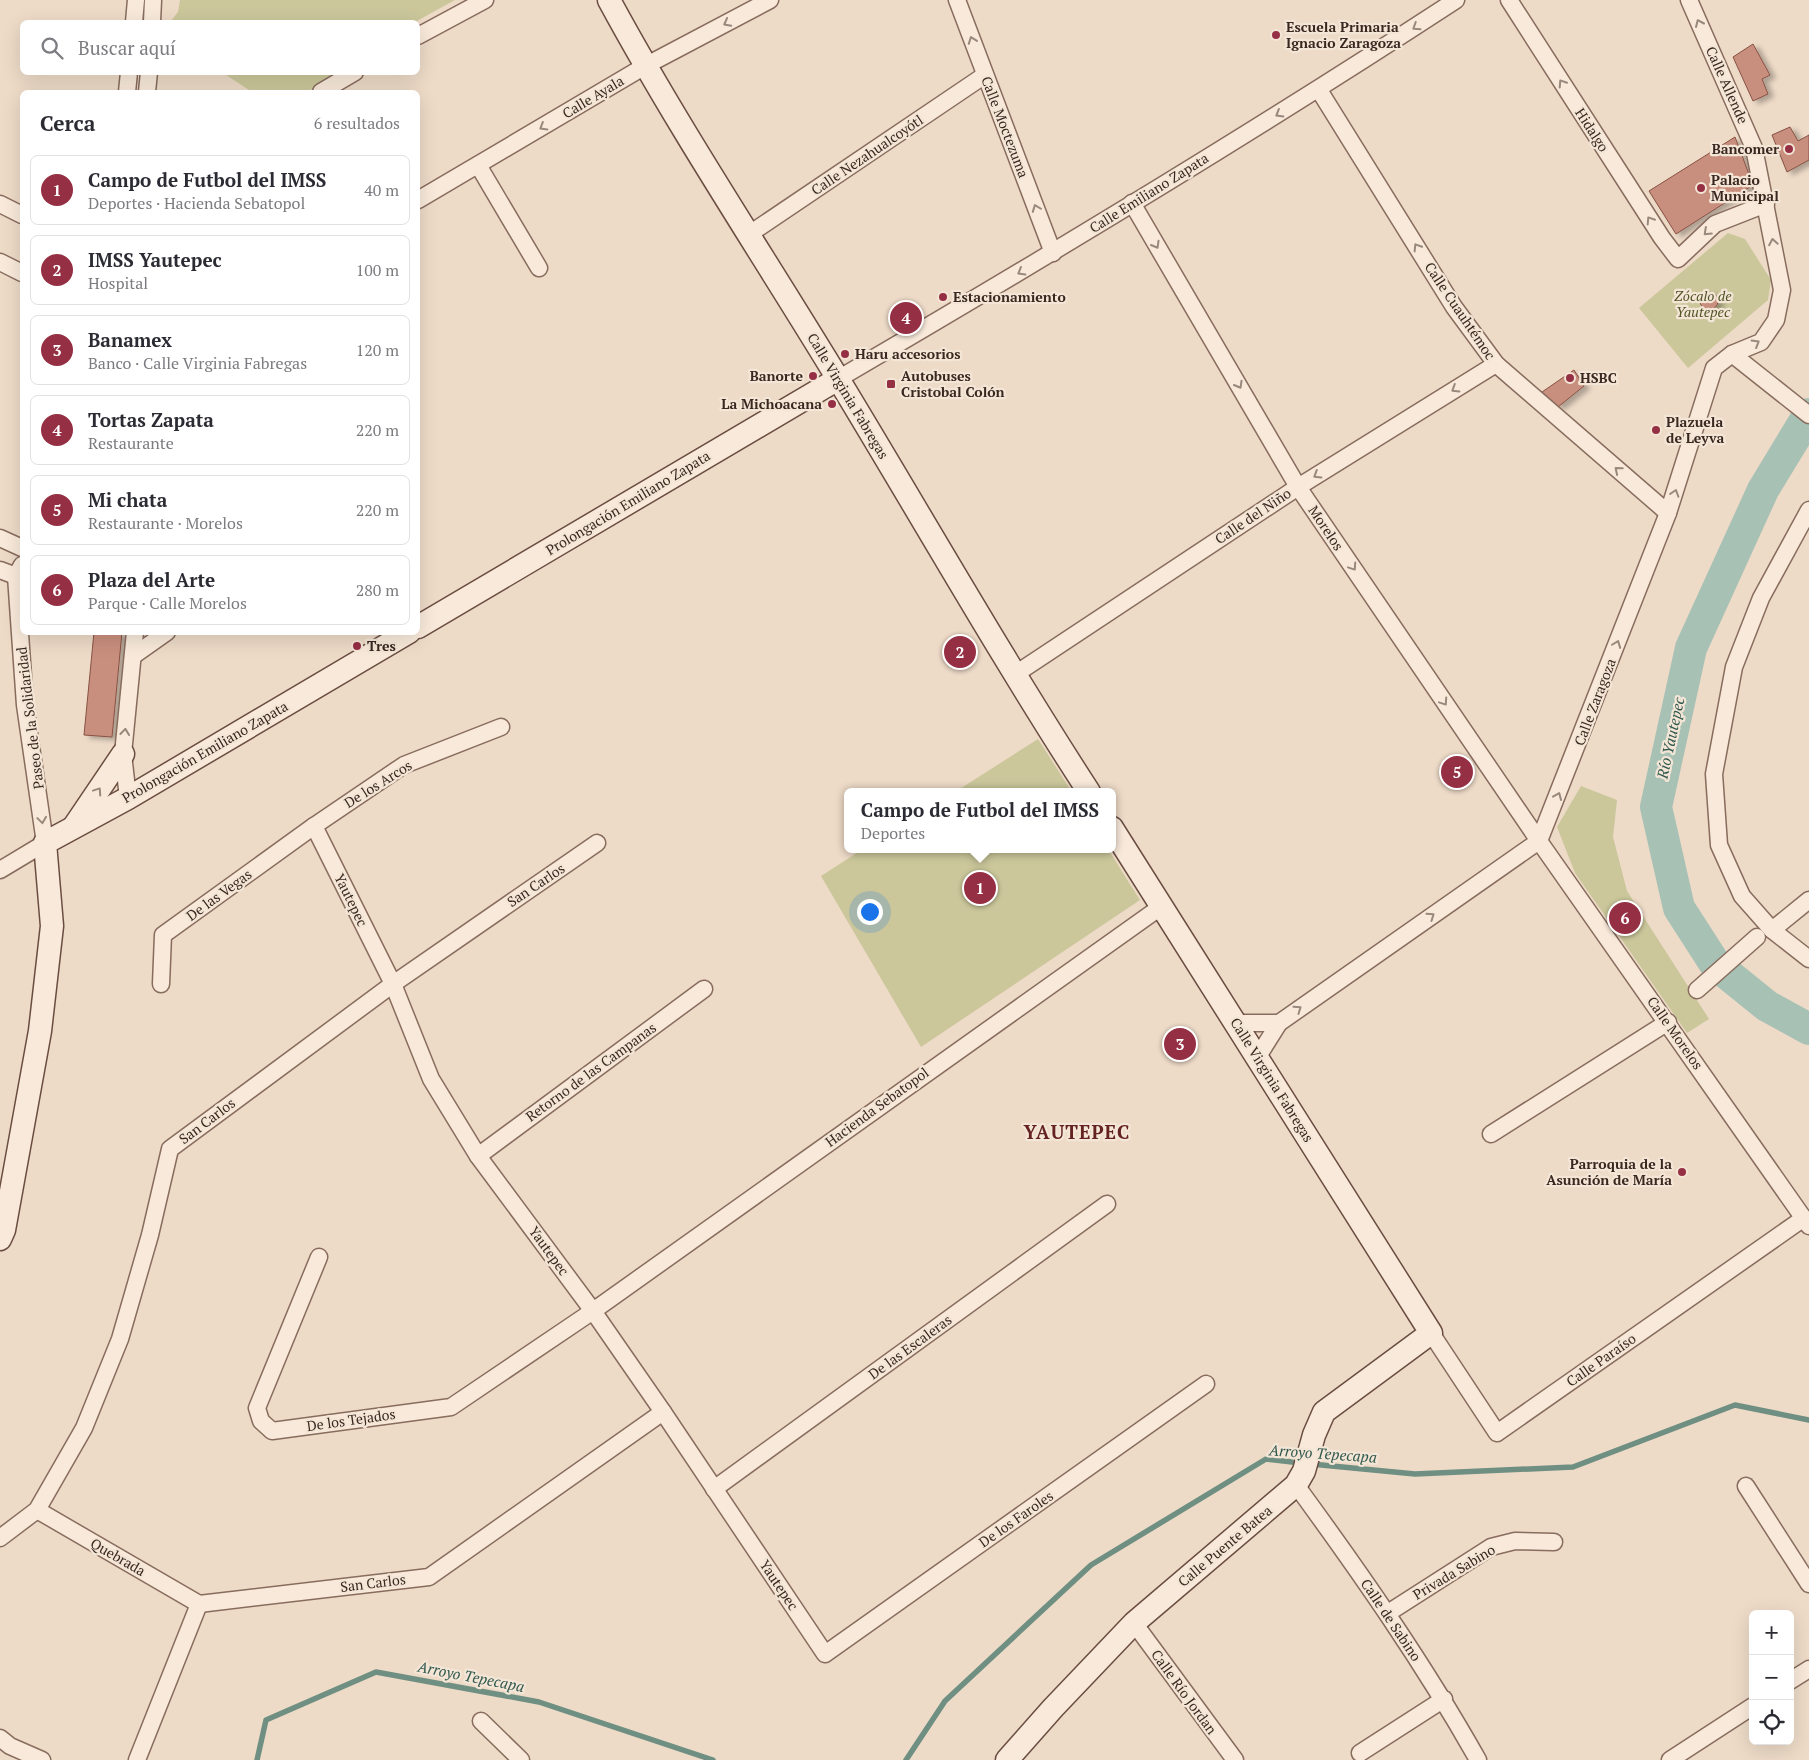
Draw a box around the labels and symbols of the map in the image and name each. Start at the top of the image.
one-way arrow [724,17,733,27]
place label: Escuela Primaria Ignacio Zaragoza [1286,17,1401,52]
one-way arrow [1695,19,1706,28]
one-way arrow [1412,20,1421,30]
marker: Escuela Primaria Ignacio Zaragoza [1270,29,1282,41]
one-way arrow [968,36,978,44]
street label: Calle Allende [1702,43,1753,127]
street label: Calle Ayala [558,71,627,122]
street label: Calle Moctezuma [977,73,1034,180]
one-way arrow [1559,79,1568,89]
street label: Hidalgo [1571,104,1614,155]
one-way arrow [1275,108,1284,118]
street label: Calle Nezahualcoyótl [807,110,926,199]
one-way arrow [539,120,548,130]
place label: Bancomer [1712,139,1779,158]
marker: Bancomer [1783,143,1795,155]
street label: Calle Emiliano Zapata [1086,148,1212,237]
place label: Palacio Municipal [1711,170,1779,205]
marker: Palacio Municipal [1695,182,1707,194]
one-way arrow [1032,204,1042,213]
one-way arrow [1647,216,1656,225]
one-way arrow [1704,226,1713,235]
one-way arrow [1769,237,1779,246]
one-way arrow [1150,240,1160,249]
one-way arrow [1414,244,1424,253]
street label: Calle Cuauhtémoc [1421,258,1500,363]
one-way arrow [1017,266,1026,276]
park label: Zócalo de Yautepec [1674,286,1732,321]
place label: Estacionamiento [953,287,1066,306]
marker: Estacionamiento [937,291,949,303]
pin: 4 [890,299,922,337]
street label: Calle Virginia Fabregas [803,329,894,462]
one-way arrow [1751,339,1760,349]
place label: Haru accesorios [855,344,961,363]
marker: Haru accesorios [839,348,851,360]
place label: Banorte [750,366,803,385]
place label: Autobuses Cristobal Colón [901,366,1005,401]
place label: HSBC [1580,368,1617,387]
marker: Banorte [807,370,819,382]
marker: HSBC [1564,372,1576,384]
marker: Autobuses Cristobal Colón [885,378,897,390]
one-way arrow [1232,380,1242,389]
one-way arrow [1451,383,1460,393]
place label: La Michoacana [721,394,822,413]
marker: La Michoacana [826,398,838,410]
place label: Plazuela de Leyva [1666,412,1724,447]
marker: Plazuela de Leyva [1650,424,1662,436]
street label: Prolongación Emiliano Zapata [542,446,713,559]
one-way arrow [1614,467,1623,476]
one-way arrow [1313,469,1322,478]
street label: Calle del Niño [1211,483,1295,548]
one-way arrow [1669,489,1679,497]
street label: Morelos [1304,502,1348,554]
one-way arrow [1347,562,1356,571]
pin: 2 [944,633,976,671]
place label: Tres [367,636,396,655]
marker: Tres [351,640,363,652]
one-way arrow [1611,641,1621,649]
street label: Paseo de la Solidaridad [11,646,48,790]
street label: Calle Zaragoza [1569,656,1620,748]
water label: Río Yautepec [1651,695,1689,781]
street label: Prolongación Emiliano Zapata [118,696,291,807]
one-way arrow [1438,696,1447,705]
one-way arrow [120,728,131,736]
pin: 5 [1441,753,1473,791]
street label: De los Arcos [340,755,415,812]
one-way arrow [92,787,101,797]
one-way arrow [1551,792,1562,801]
one-way arrow [37,816,47,825]
street label: San Carlos [503,858,568,911]
street label: De las Vegas [182,864,255,925]
pin: 1 [964,869,996,907]
street label: Yautepec [330,870,372,929]
your location [857,899,883,925]
pin: 6 [1609,899,1641,937]
one-way arrow [1425,913,1435,922]
street label: Calle Morelos [1643,992,1708,1073]
one-way arrow [1292,1006,1302,1015]
street label: Calle Virginia Fabregas [1226,1014,1319,1146]
street label: Retorno de las Campanas [522,1018,660,1125]
pin: 3 [1164,1025,1196,1063]
street label: Hacienda Sebatopol [821,1063,932,1151]
street label: San Carlos [175,1093,239,1148]
district label: YAUTEPEC [1024,1119,1130,1144]
place label: Parroquia de la Asunción de María [1546,1154,1672,1189]
marker: Parroquia de la Asunción de María [1676,1166,1688,1178]
street label: Yautepec [525,1222,574,1279]
street label: De las Escaleras [864,1310,955,1383]
street label: Calle Paraíso [1562,1328,1639,1391]
street label: De los Tejados [305,1404,396,1435]
water label: Arroyo Tepecapa [1268,1439,1378,1467]
street label: De los Faroles [975,1486,1057,1551]
street label: Calle Puente Batea [1174,1501,1276,1591]
street label: Quebrada [87,1533,149,1580]
street label: Privada Sabino [1409,1539,1499,1604]
street label: Yautepec [756,1556,803,1614]
street label: San Carlos [339,1569,407,1596]
street label: Calle de Sabino [1357,1575,1426,1665]
street label: Calle Río Jordan [1147,1646,1222,1738]
water label: Arroyo Tepecapa [415,1656,526,1696]

